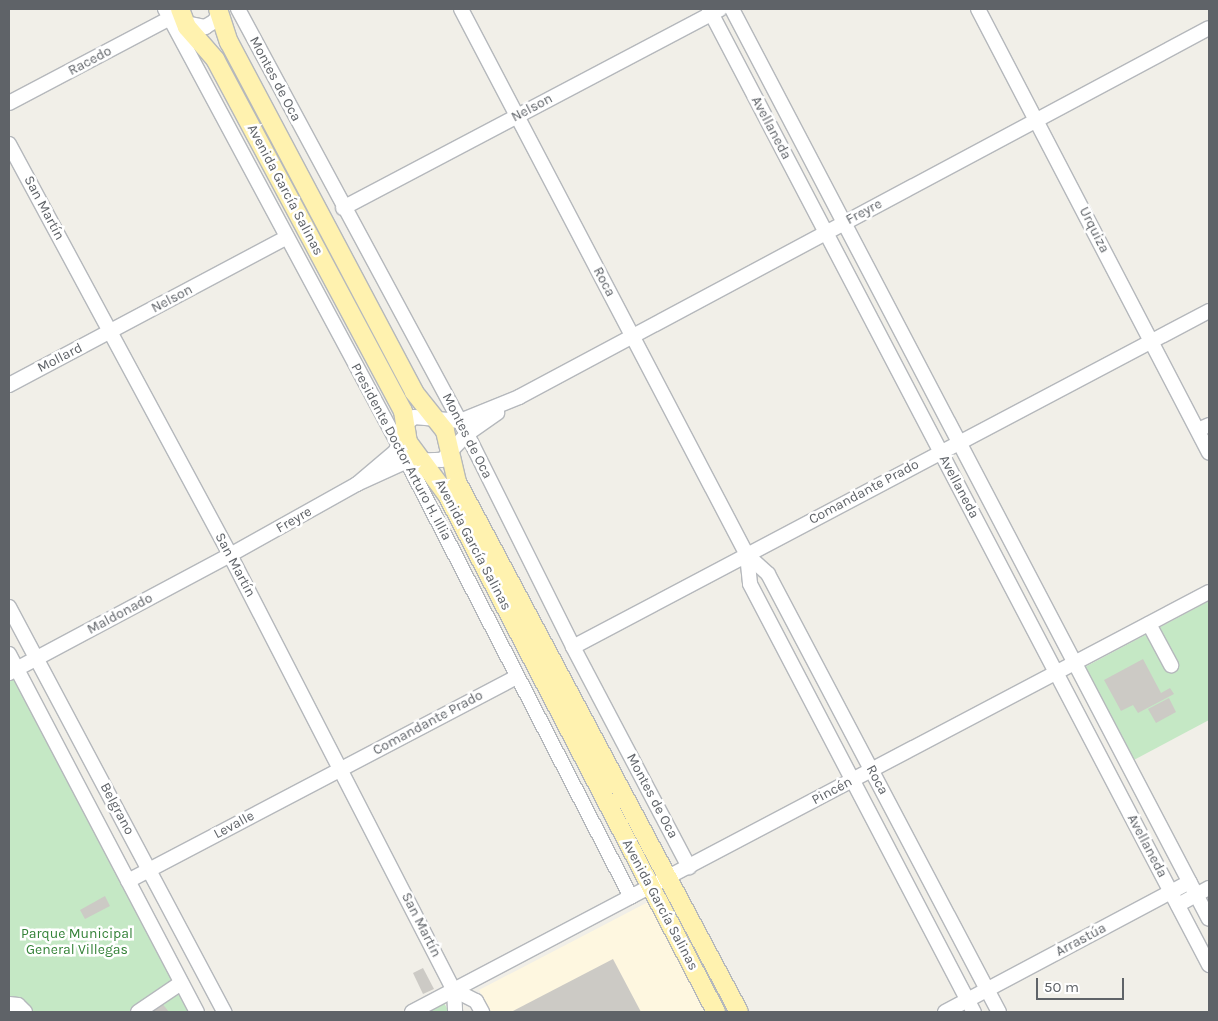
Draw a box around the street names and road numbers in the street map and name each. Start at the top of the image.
street label: Montes de Oca [246,34,304,124]
street label: Racedo [65,43,115,79]
street label: Nelson [509,90,555,126]
street label: Avellaneda [747,94,795,162]
street label: Avenida García Salinas [243,122,327,258]
street label: San Martín [20,173,68,243]
street label: Freyre [843,196,885,228]
street label: Urquiza [1075,204,1113,256]
street label: Roca [589,264,619,300]
street label: Nelson [149,281,195,317]
street label: Mollard [35,340,85,376]
street label: Presidente Doctor Arturo H. Illia [347,360,455,544]
street label: Montes de Oca [438,390,496,482]
street label: Avellaneda [935,453,983,521]
street label: Comandante Prado [806,456,922,528]
street label: Avenida García Salinas [431,477,515,613]
street label: Freyre [273,503,315,537]
street label: San Martín [211,530,259,600]
street label: Maldonado [84,590,156,638]
street label: Comandante Prado [370,687,486,759]
street label: Montes de Oca [623,751,681,841]
street label: Roca [862,762,892,798]
street label: Pincén [809,773,855,809]
street label: Belgrano [96,780,138,838]
street label: Levalle [211,807,257,843]
street label: Avellaneda [1123,812,1171,880]
street label: Avenida García Salinas [618,837,702,973]
street label: San Martín [398,890,444,960]
street label: Arrastúa [1053,920,1109,960]

